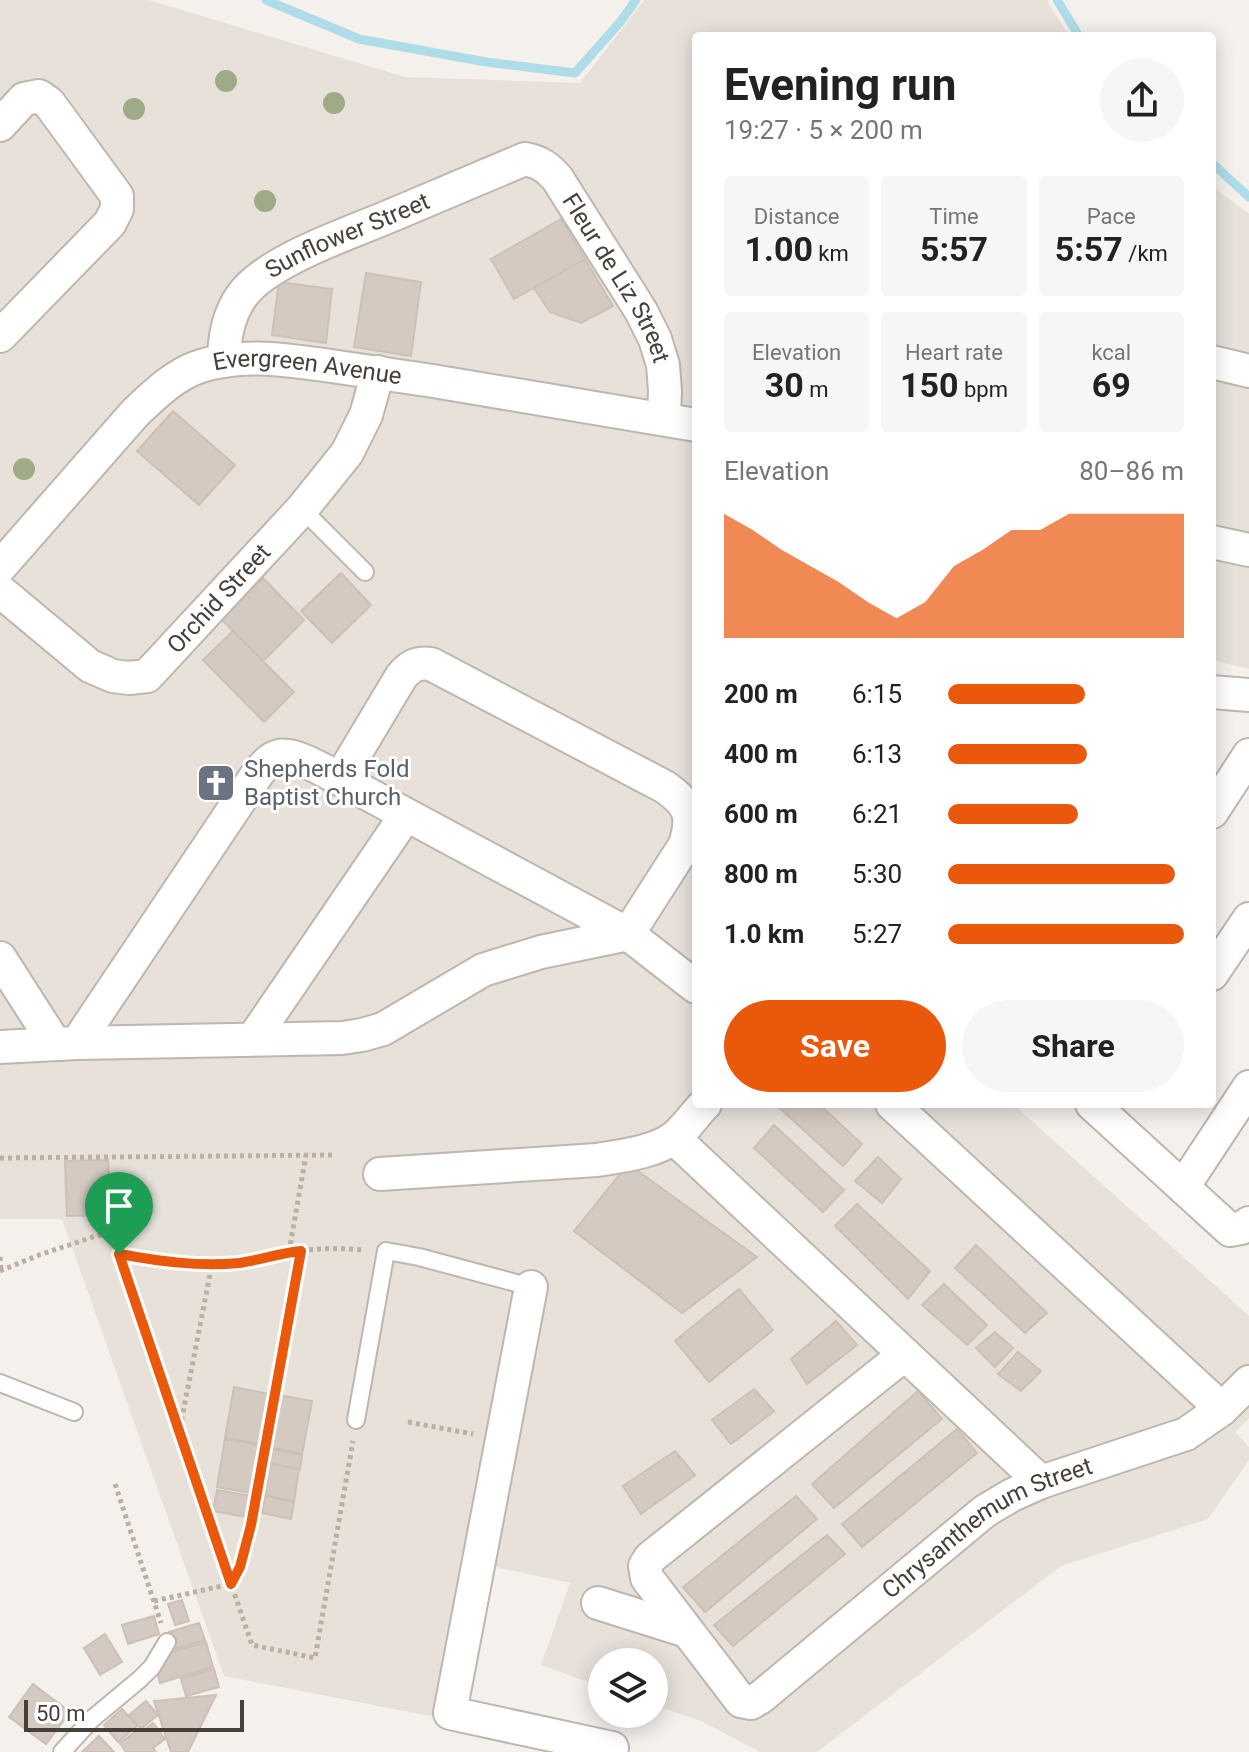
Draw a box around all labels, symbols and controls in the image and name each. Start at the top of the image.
button: share [1100,58,1184,142]
text: Evening run [724,59,956,111]
text: 19:27 · 5 × 200 m [724,115,923,145]
street label: Sunflower Street [260,187,434,284]
street label: Fleur de Liz Street [556,188,675,366]
text: Distance [754,204,839,229]
text: Time [929,204,979,229]
text: Pace [1087,204,1136,229]
text: 1.00 [745,229,813,269]
text: 5:57 [920,229,988,269]
text: 5:57 [1055,229,1123,269]
text: km [813,241,849,266]
text: /km [1123,241,1168,266]
text: Elevation [752,340,841,365]
text: Heart rate [905,340,1003,365]
text: kcal [1091,340,1131,365]
street label: Evergreen Avenue [210,344,404,390]
text: 30 [765,365,804,405]
text: 150 [900,365,959,405]
text: 69 [1092,365,1131,405]
text: m [804,377,829,402]
text: bpm [959,377,1008,402]
text: Elevation [724,456,829,486]
text: 80–86 m [1079,456,1184,486]
street label: Orchid Street [161,538,276,659]
text: 200 m [724,679,798,709]
text: 6:15 [852,679,902,709]
text: 400 m [724,739,798,769]
text: 6:13 [852,739,902,769]
place label: Shepherds Fold Baptist Church [244,755,409,811]
church icon: Shepherds Fold Baptist Church [195,762,237,804]
text: 600 m [724,799,798,829]
text: 6:21 [852,799,902,829]
text: 800 m [724,859,798,889]
text: 5:30 [852,859,902,889]
text: 1.0 km [724,919,804,949]
text: 5:27 [852,919,902,949]
button: Save [724,1000,946,1092]
button: Share [962,1000,1184,1092]
pin [85,1172,153,1254]
icon: arrive [97,1184,141,1228]
street label: Chrysanthemum Street [876,1452,1096,1604]
map controls [588,1648,668,1728]
button: layers [588,1648,668,1728]
scale bar [24,1696,244,1732]
text: 50 m [36,1701,85,1726]

